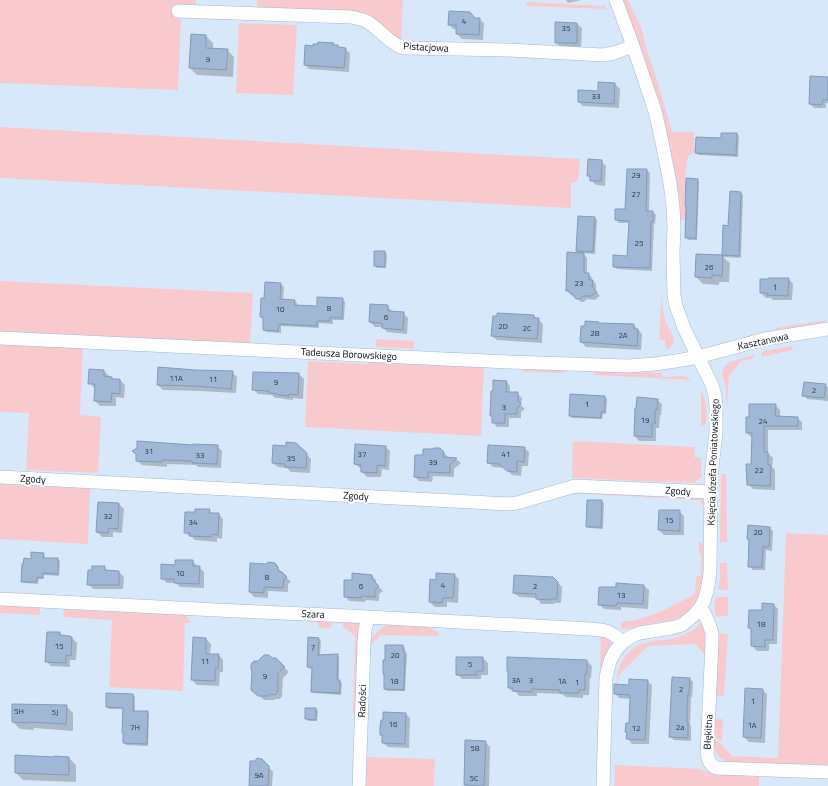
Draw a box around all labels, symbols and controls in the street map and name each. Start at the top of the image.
house number: 4 [462,15,467,27]
house number: 35 [562,22,571,34]
street label: Pistacjowa [403,38,449,56]
house number: 9 [206,53,211,65]
house number: 33 [592,90,600,102]
house number: 29 [632,169,641,181]
house number: 27 [632,188,640,200]
house number: 25 [635,237,644,249]
house number: 26 [705,261,714,273]
house number: 23 [575,277,583,289]
house number: 1 [773,281,777,293]
house number: 8 [327,302,332,314]
house number: 10 [276,303,285,315]
house number: 6 [384,311,389,323]
house number: 2D [498,320,508,332]
house number: 2C [523,322,532,334]
house number: 2B [590,327,600,339]
street label: Kasztanowa [736,328,790,354]
house number: 2A [618,329,628,341]
street label: Tadeusza Borowskiego [301,344,397,364]
house number: 11A [169,372,183,384]
house number: 11 [209,373,217,385]
house number: 9 [274,376,279,388]
house number: 2 [812,384,816,396]
house number: 1 [585,398,589,410]
street label: Księcia Józefa Poniatowskiego [703,398,723,526]
house number: 3 [502,401,506,413]
house number: 19 [641,414,650,426]
house number: 24 [759,415,768,427]
house number: 31 [145,445,153,457]
house number: 37 [358,448,366,460]
house number: 41 [502,448,510,460]
house number: 33 [196,449,204,461]
house number: 35 [287,452,296,464]
house number: 39 [429,456,438,468]
house number: 22 [755,464,763,476]
street label: Zgody [20,471,46,487]
street label: Zgody [665,483,691,499]
street label: Zgody [343,488,369,504]
house number: 32 [104,510,112,522]
house number: 15 [665,514,674,526]
house number: 34 [189,516,198,528]
house number: 20 [754,526,763,538]
house number: 10 [176,567,185,579]
house number: 8 [265,571,270,583]
house number: 4 [441,579,446,591]
house number: 6 [359,580,364,592]
house number: 2 [533,580,537,592]
house number: 13 [617,589,625,601]
street label: Szara [301,606,325,622]
house number: 18 [757,618,766,630]
house number: 15 [55,640,64,652]
house number: 7 [311,641,315,653]
house number: 20 [391,649,400,661]
house number: 11 [201,655,209,667]
house number: 5 [468,658,473,670]
house number: 9 [263,670,268,682]
house number: 3A [511,674,521,686]
house number: 3 [529,674,533,686]
house number: 18 [390,675,399,687]
house number: 1A [557,675,567,687]
house number: 1 [575,676,579,688]
house number: 2 [679,683,683,695]
street label: Radości [354,684,370,718]
house number: 1 [751,695,755,707]
house number: 5H [14,705,24,717]
house number: 5J [52,706,58,718]
street label: Błękitna [700,714,716,750]
house number: 16 [389,718,398,730]
house number: 1A [747,719,757,731]
house number: 7H [130,721,140,733]
house number: 2a [676,721,684,733]
house number: 12 [632,722,640,734]
house number: 5B [470,742,480,754]
house number: 9A [254,769,264,781]
house number: 5C [470,772,479,784]

